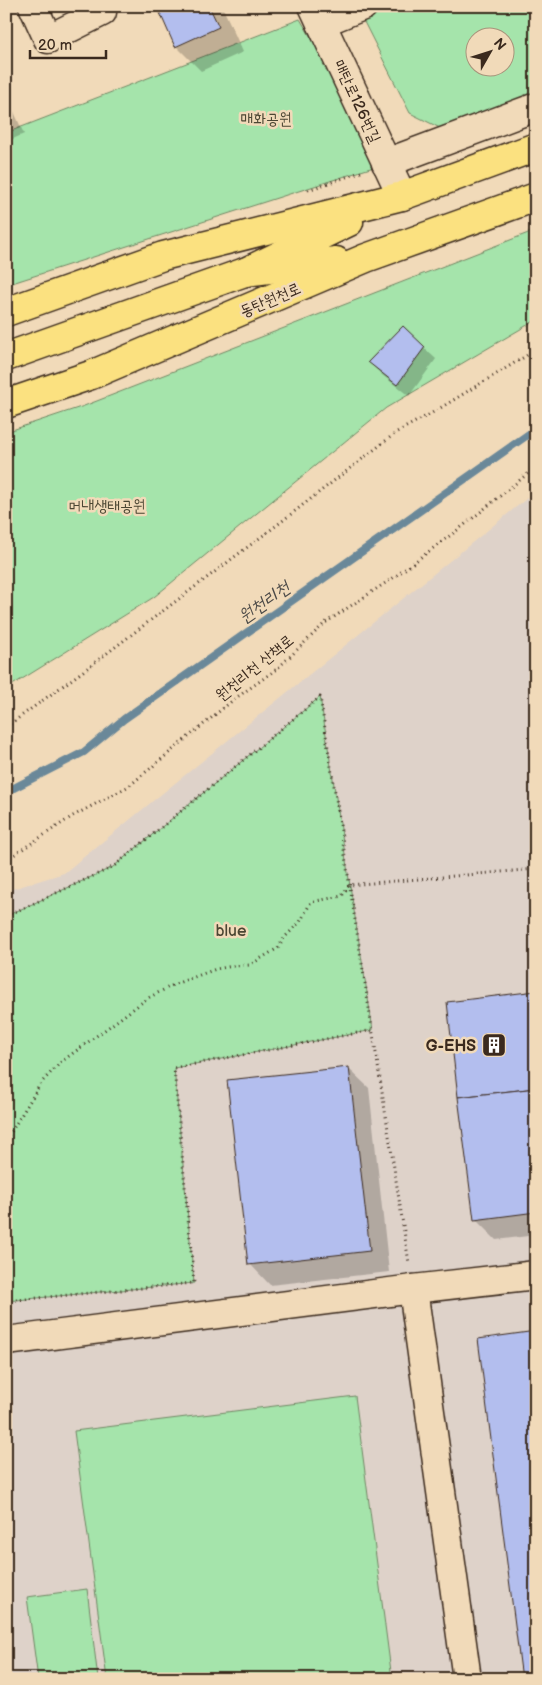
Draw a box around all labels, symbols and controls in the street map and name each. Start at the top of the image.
scale bar [30,28,106,60]
north arrow [464,28,514,78]
text: N [490,35,510,54]
text: 20 m [38,36,72,55]
street label: 매탄로126번길 [329,57,384,146]
park label: 매화공원 [240,110,292,129]
street label: 동탄원천로 [237,279,304,322]
park label: 머내생태공원 [68,497,146,516]
water label: 원천리천 [235,576,295,628]
street label: 원천리천 산책로 [212,631,298,705]
park label: blue [216,922,247,941]
building icon: G-EHS [481,1032,507,1058]
place label: G-EHS [426,1037,476,1056]

